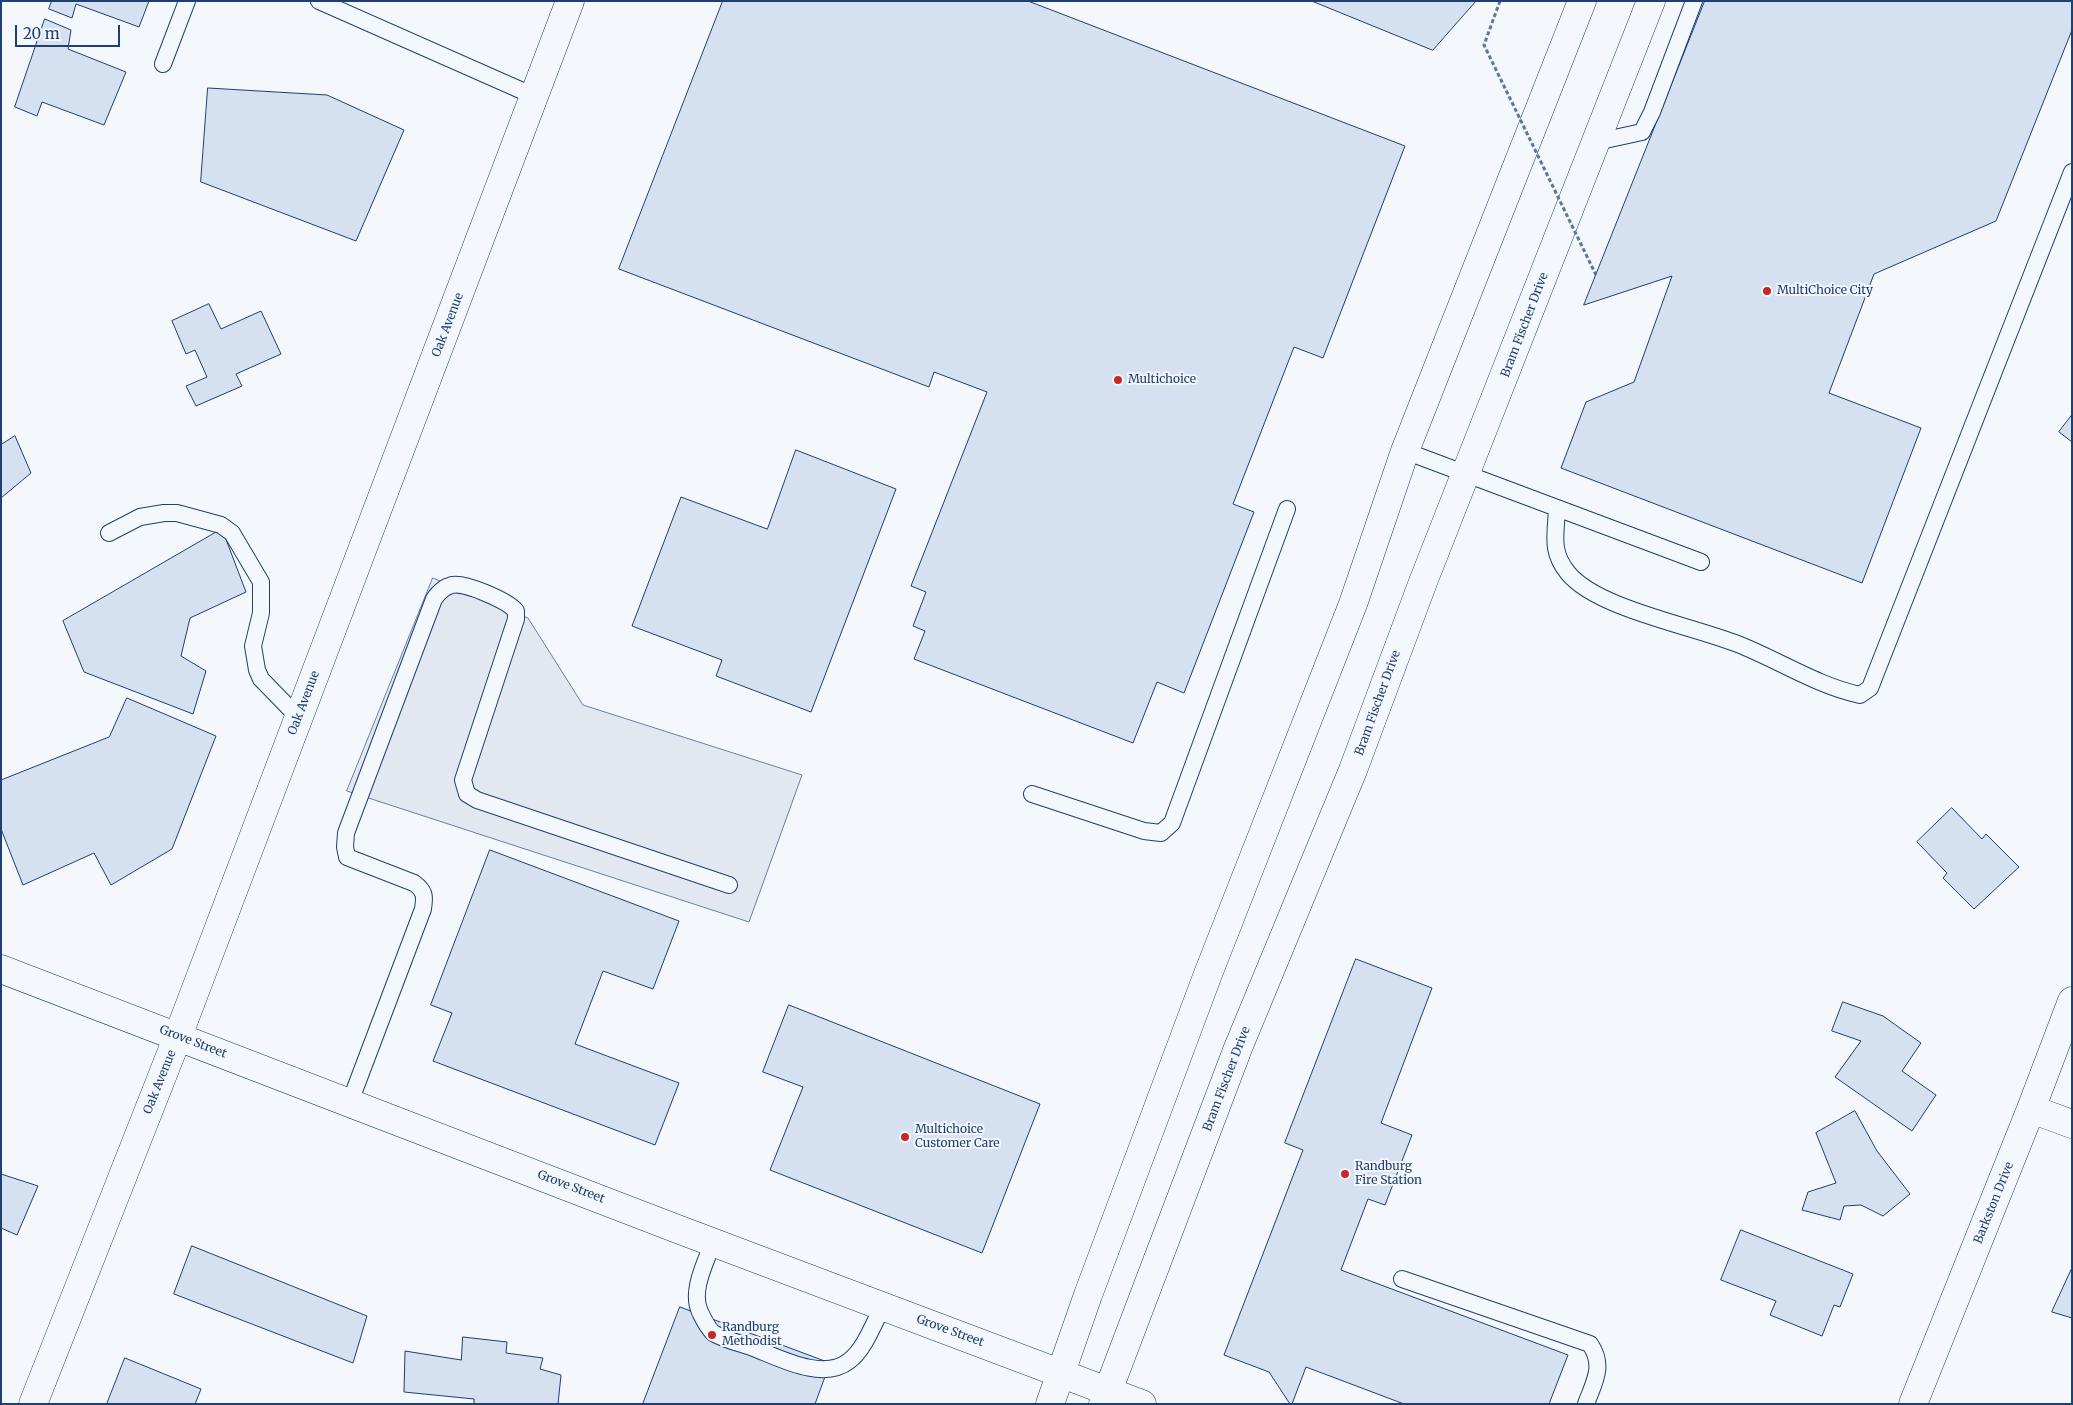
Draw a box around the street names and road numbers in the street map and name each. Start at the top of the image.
street label: Bram Fischer Drive [1498,271,1552,379]
street label: Oak Avenue [429,291,467,359]
street label: Bram Fischer Drive [1352,648,1404,758]
street label: Oak Avenue [285,669,323,737]
street label: Grove Street [157,1023,229,1061]
street label: Bram Fischer Drive [1200,1025,1254,1133]
street label: Oak Avenue [141,1048,179,1116]
street label: Barkston Drive [1971,1160,2017,1246]
street label: Grove Street [535,1168,607,1206]
street label: Grove Street [914,1312,986,1350]

